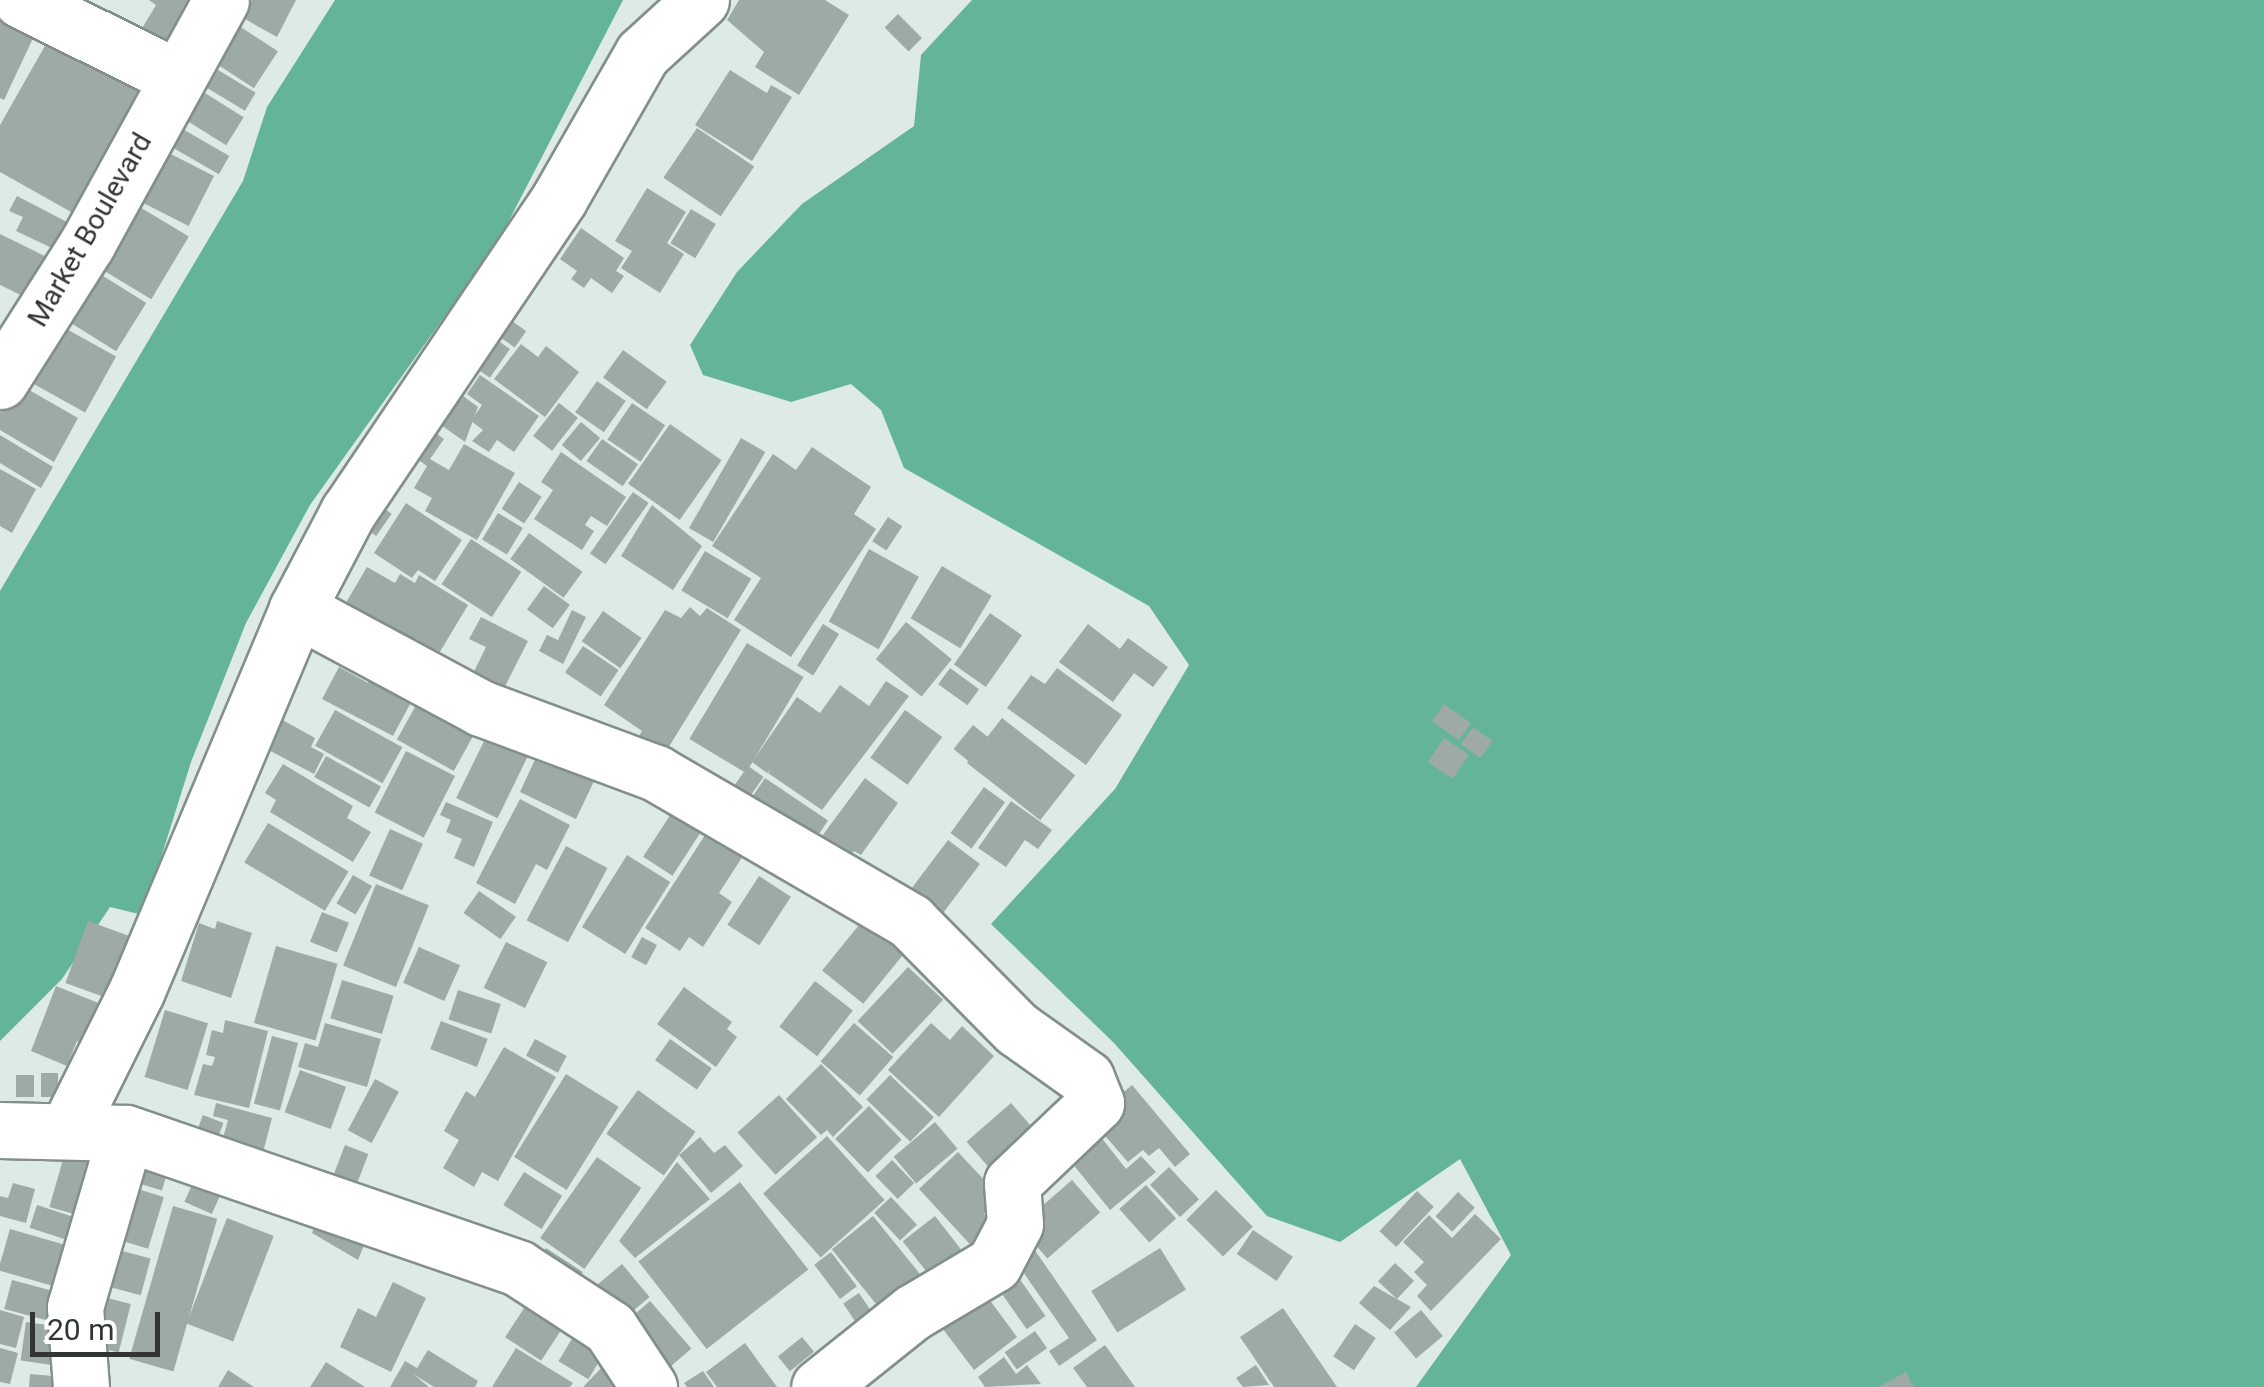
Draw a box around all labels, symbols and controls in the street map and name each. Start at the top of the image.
street label: Market Boulevard [21,127,159,333]
scale bar [35,1292,165,1354]
text: 20 m [47,1312,114,1347]

